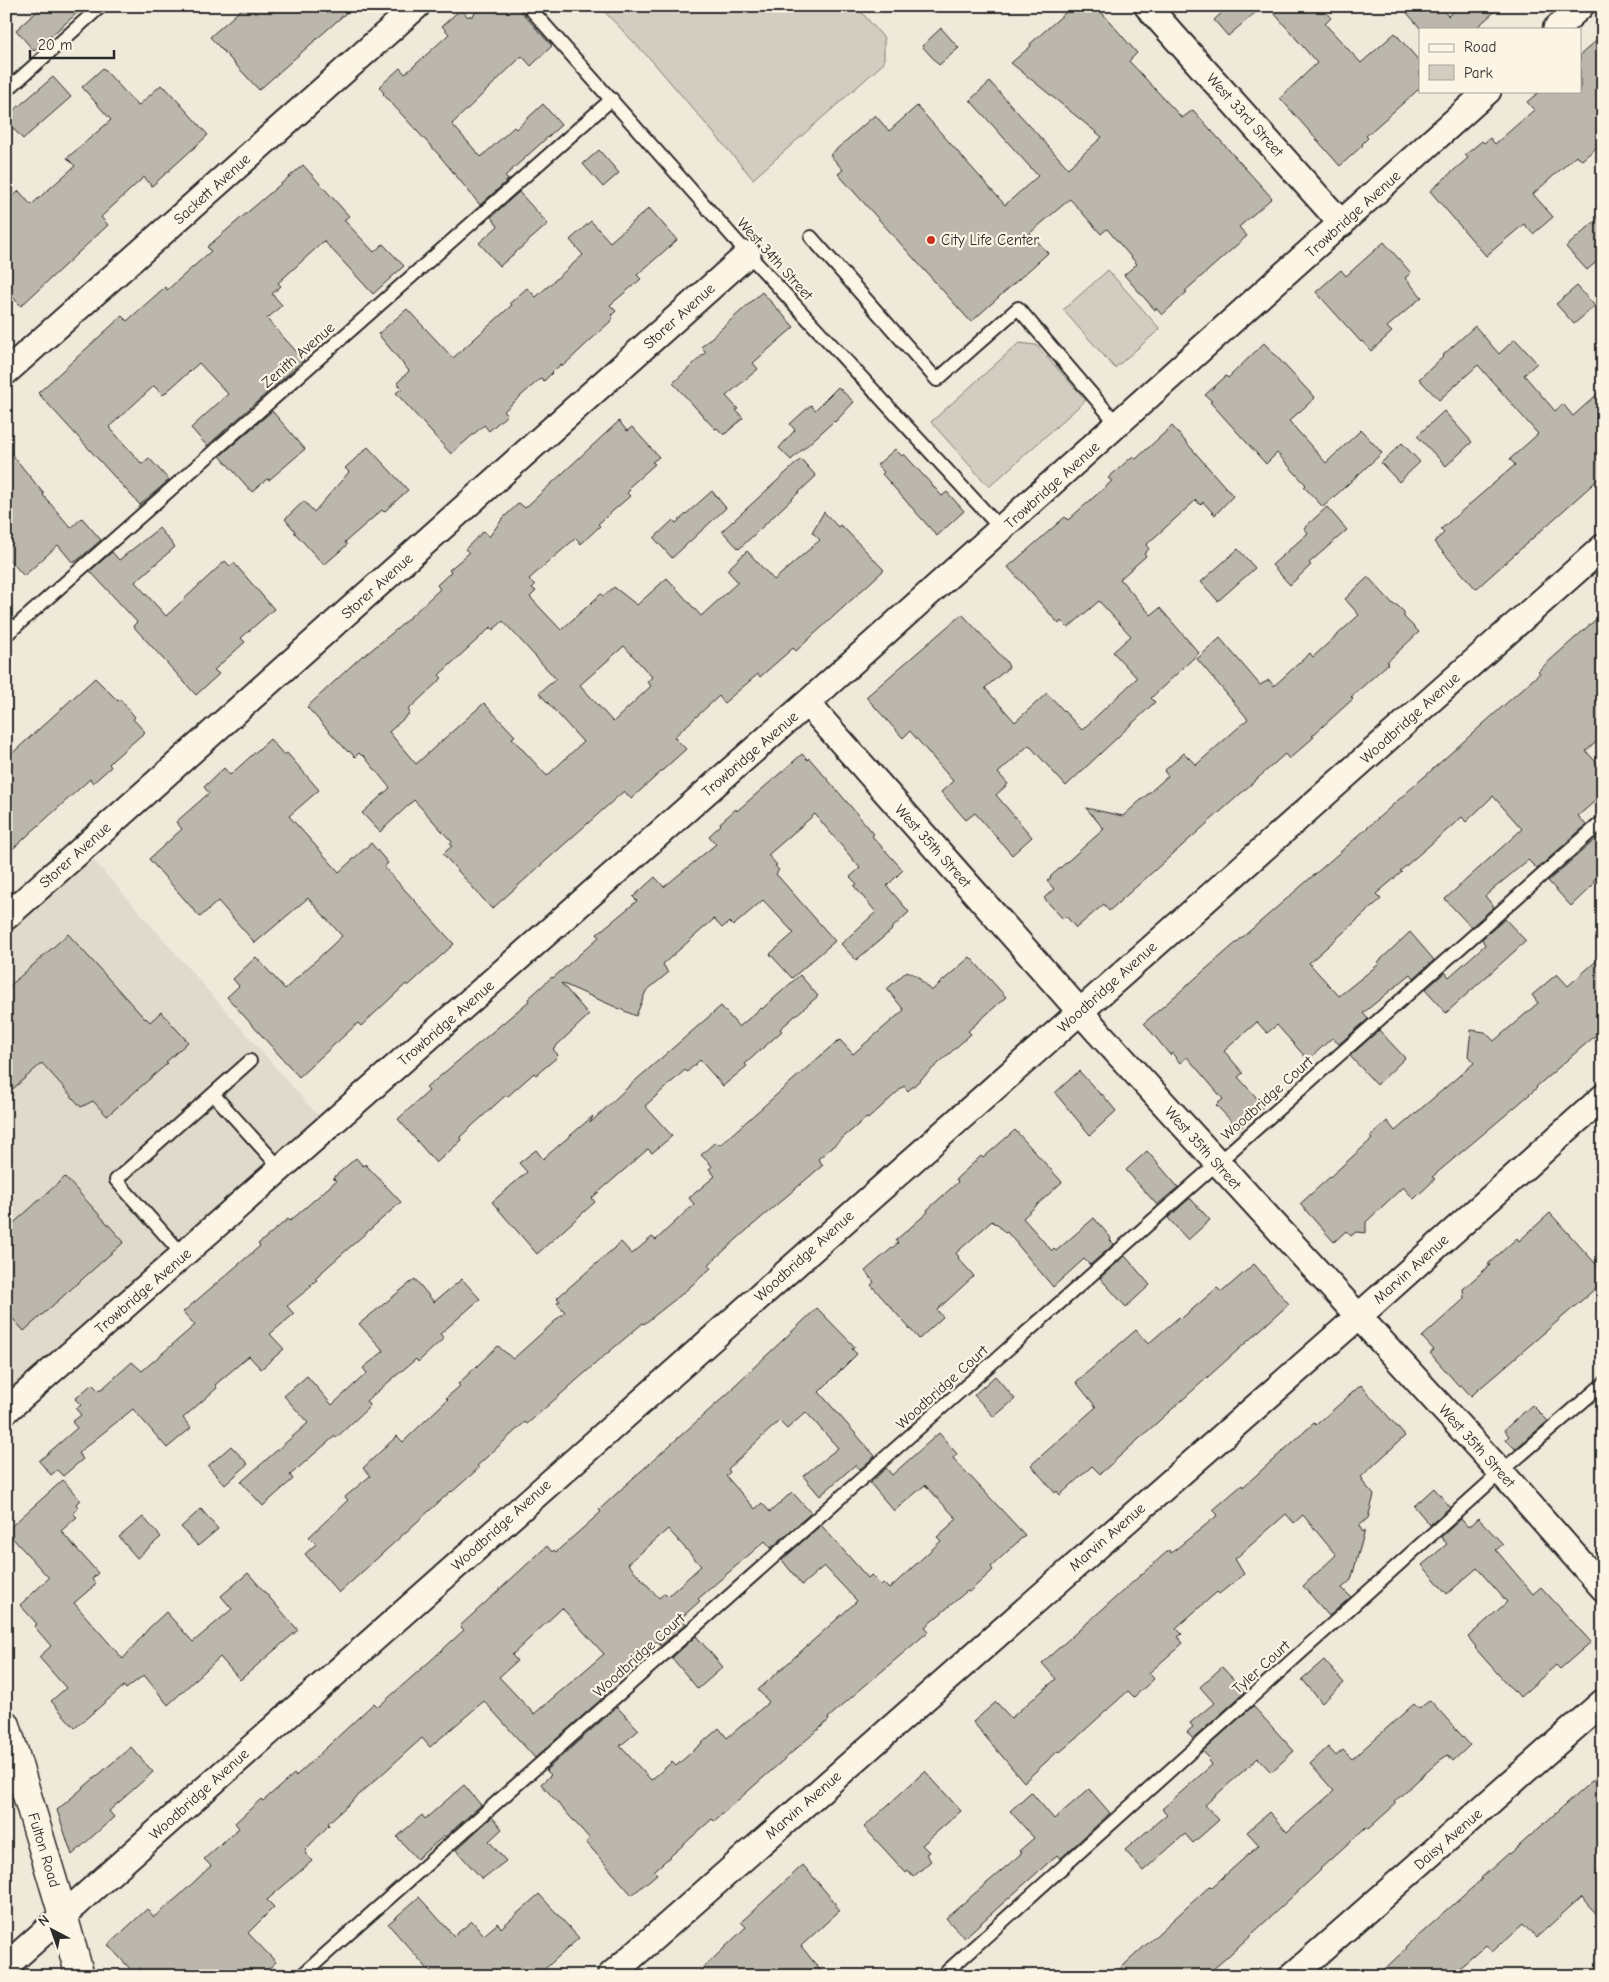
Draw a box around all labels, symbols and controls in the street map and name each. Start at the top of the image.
scale bar [30,28,114,60]
legend [1419,28,1582,92]
text: 20 m [38,36,72,54]
text: Road [1464,38,1496,56]
text: Park [1464,64,1493,82]
street label: West 33rd Street [1203,69,1288,161]
street label: Sackett Avenue [170,150,254,228]
street label: Trowbridge Avenue [1302,166,1405,261]
street label: West 34th Street [733,214,817,304]
place label: City Life Center [941,231,1039,249]
marker: City Life Center [925,234,937,246]
street label: Storer Avenue [640,279,719,353]
street label: Zenith Avenue [258,318,339,392]
street label: Trowbridge Avenue [1001,437,1104,532]
street label: Storer Avenue [338,549,417,623]
street label: Woodbridge Avenue [1357,668,1464,767]
street label: Trowbridge Avenue [698,707,802,801]
street label: West 35th Street [891,801,976,892]
street label: Storer Avenue [36,818,115,892]
street label: Woodbridge Avenue [1054,937,1161,1036]
street label: Trowbridge Avenue [394,976,498,1070]
street label: Woodbridge Court [1217,1052,1317,1144]
street label: West 35th Street [1161,1103,1246,1194]
street label: Woodbridge Avenue [751,1206,858,1305]
street label: Marvin Avenue [1370,1230,1453,1307]
street label: Trowbridge Avenue [91,1244,195,1338]
street label: Woodbridge Court [892,1341,992,1433]
street label: West 35th Street [1435,1401,1520,1492]
street label: Woodbridge Avenue [448,1475,555,1574]
street label: Marvin Avenue [1065,1499,1149,1575]
street label: Woodbridge Court [589,1609,689,1701]
street label: Tyler Court [1228,1636,1294,1698]
street label: Woodbridge Avenue [146,1744,253,1843]
street label: Marvin Avenue [761,1767,845,1843]
street label: Daisy Avenue [1410,1804,1486,1873]
street label: Fulton Road [24,1811,64,1889]
north arrow [28,1904,78,1954]
text: N [35,1911,53,1930]

